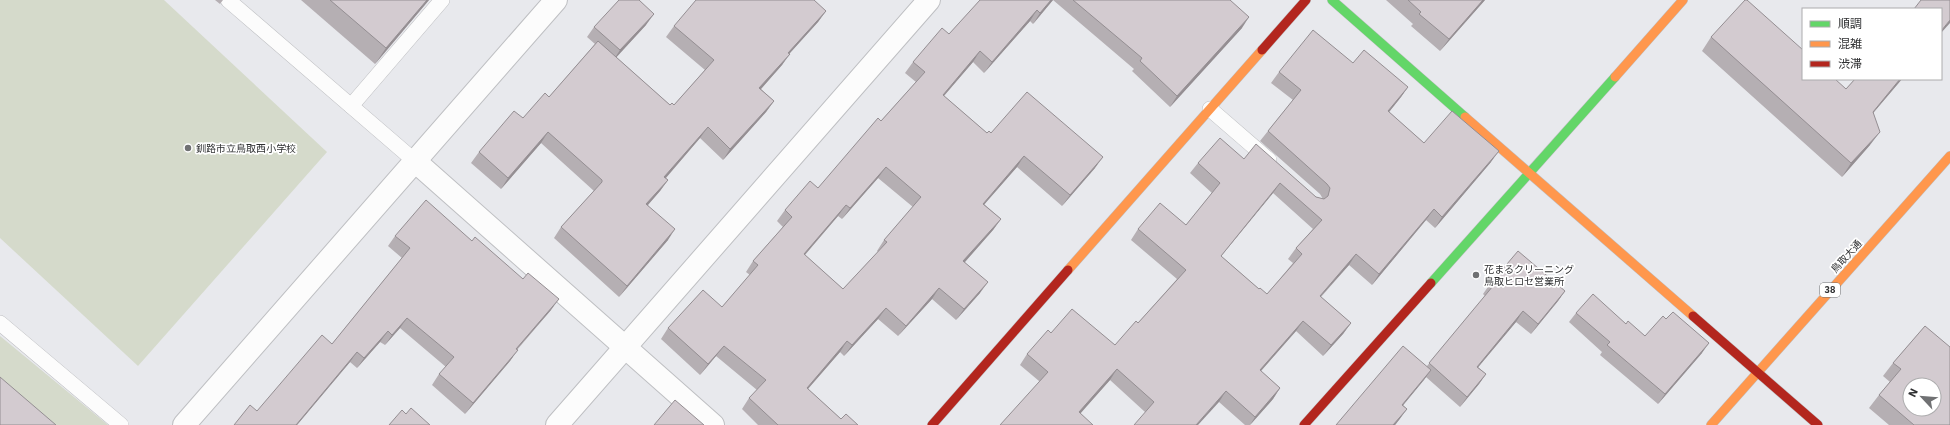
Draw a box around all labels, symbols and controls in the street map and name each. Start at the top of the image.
legend [1802,8,1942,80]
text: 順調 [1838,16,1862,31]
text: 混雑 [1838,36,1862,51]
text: 渋滞 [1838,56,1862,71]
place label: 釧路市立鳥取西小学校 [196,142,296,155]
marker: 釧路市立鳥取西小学校 [183,143,193,153]
street label: 鳥取大通 [1828,237,1865,276]
place label: 花まるクリーニング 鳥取ヒロセ営業所 [1484,263,1574,288]
marker: 花まるクリーニング 鳥取ヒロセ営業所 [1471,270,1481,280]
road number: 38 [1820,283,1840,297]
north arrow [1902,377,1942,417]
text: N [1905,386,1921,399]

